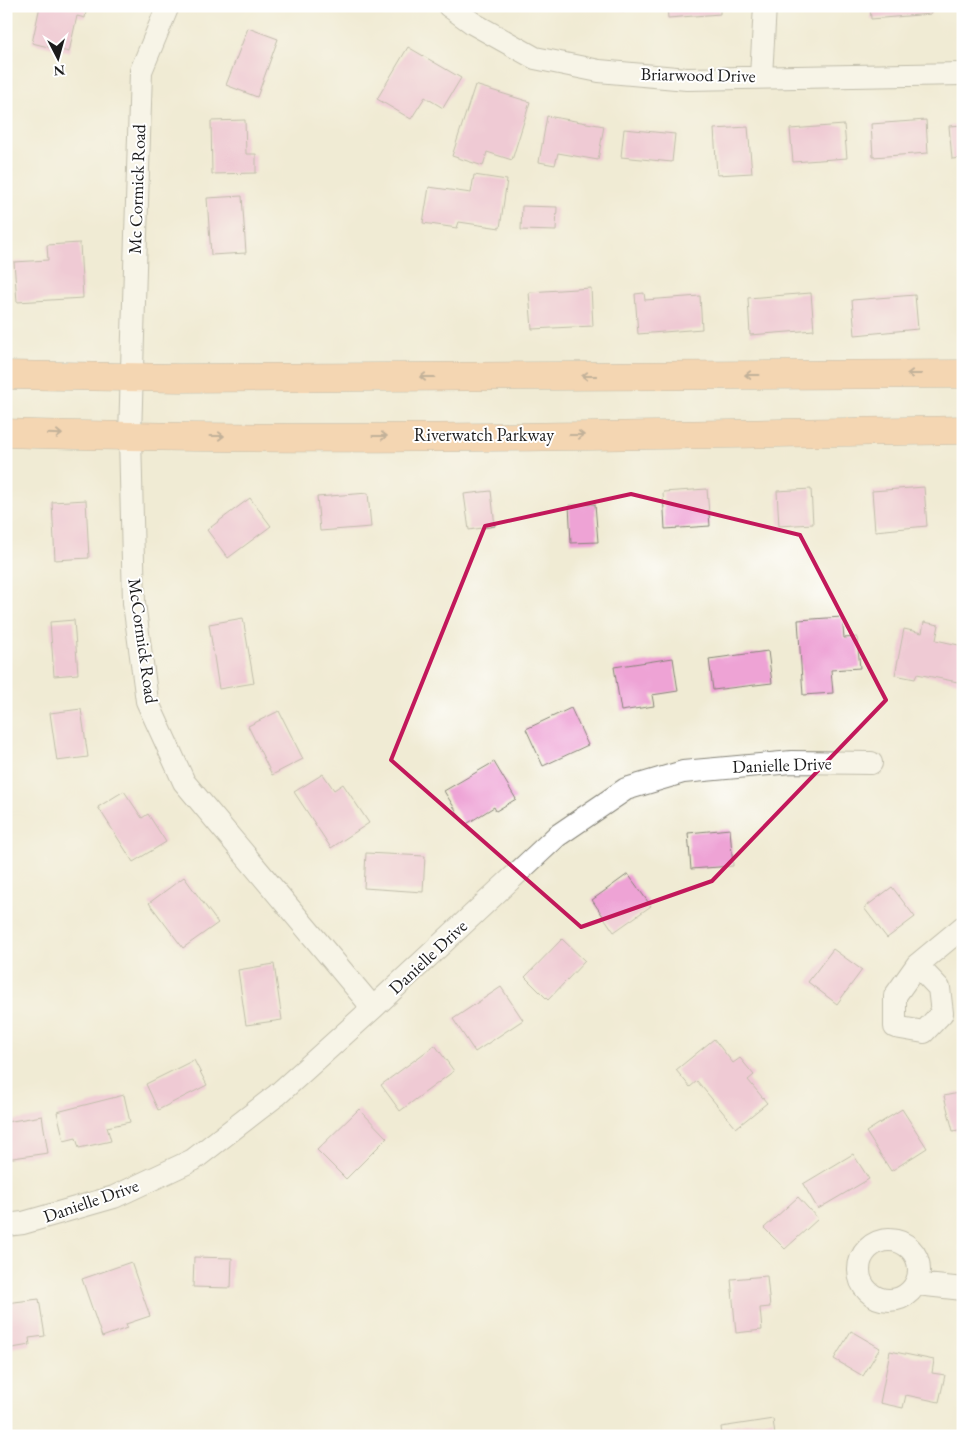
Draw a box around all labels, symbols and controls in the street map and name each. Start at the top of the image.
north arrow [32,32,82,82]
text: N [52,61,66,81]
street label: Briarwood Drive [640,62,756,87]
street label: Mc Cormick Road [123,123,150,254]
one-way arrow [906,369,922,379]
one-way arrow [744,370,760,380]
one-way arrow [581,371,598,381]
one-way arrow [419,372,435,382]
street label: Riverwatch Parkway [414,423,554,446]
one-way arrow [47,430,63,439]
one-way arrow [569,430,585,440]
one-way arrow [209,431,225,441]
one-way arrow [372,431,388,441]
street label: McCormick Road [123,577,164,706]
street label: Danielle Drive [732,751,832,778]
street label: Danielle Drive [383,914,472,999]
street label: Danielle Drive [40,1173,142,1228]

